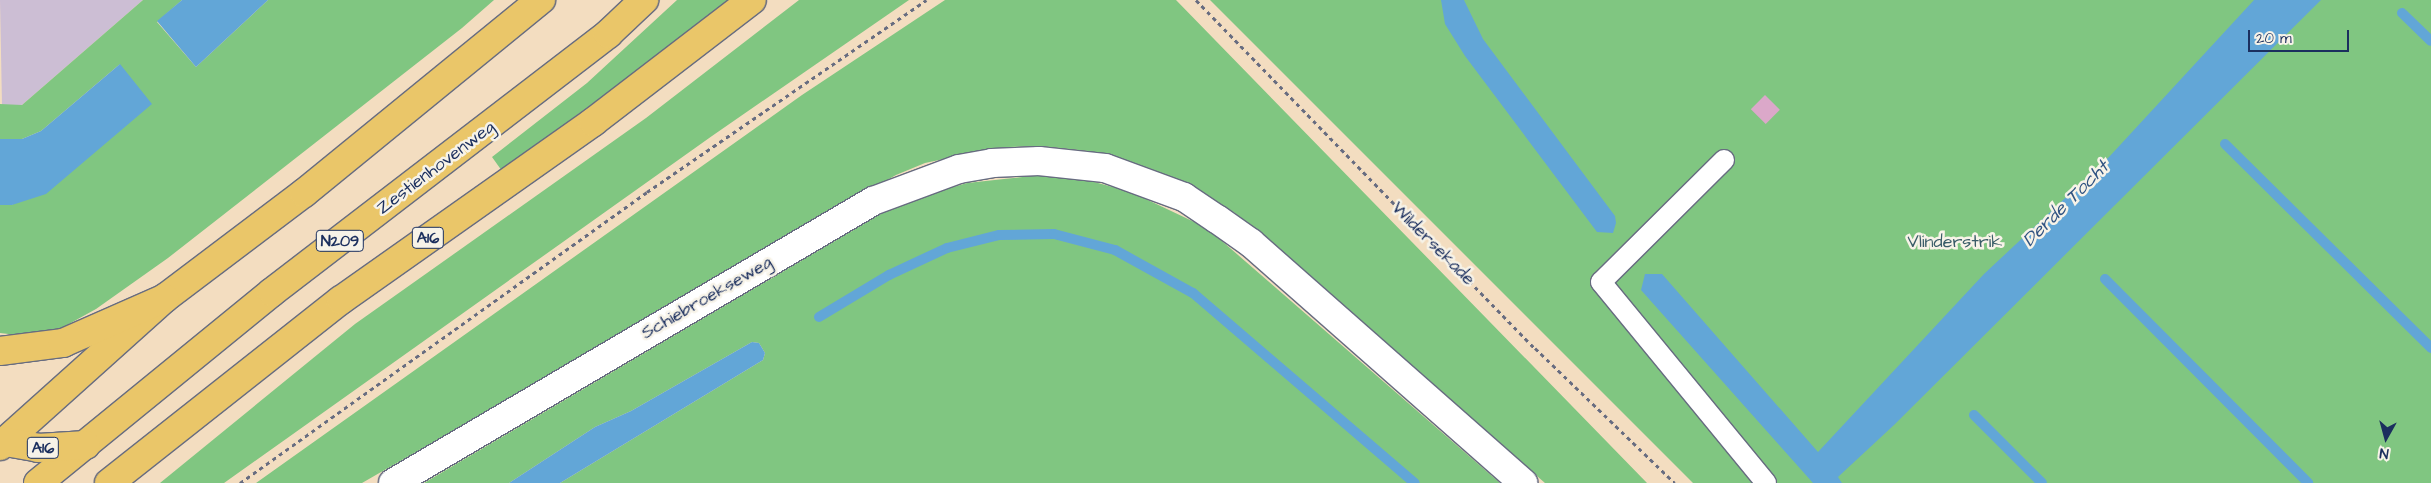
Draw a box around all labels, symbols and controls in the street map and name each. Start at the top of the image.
scale bar [2251,20,2352,52]
text: 20 m [2256,28,2292,49]
street label: Zestienhovenweg [373,117,499,219]
water label: Derde Tocht [2018,156,2114,252]
street label: Wildersekade [1387,198,1479,290]
road number: A16 [412,224,444,252]
road number: N209 [315,228,365,255]
park label: Vlinderstrik [1908,231,2002,253]
street label: Schiebroekseweg [638,252,776,344]
north arrow [2361,413,2411,463]
road number: A16 [27,434,59,462]
text: N [2379,442,2390,463]

